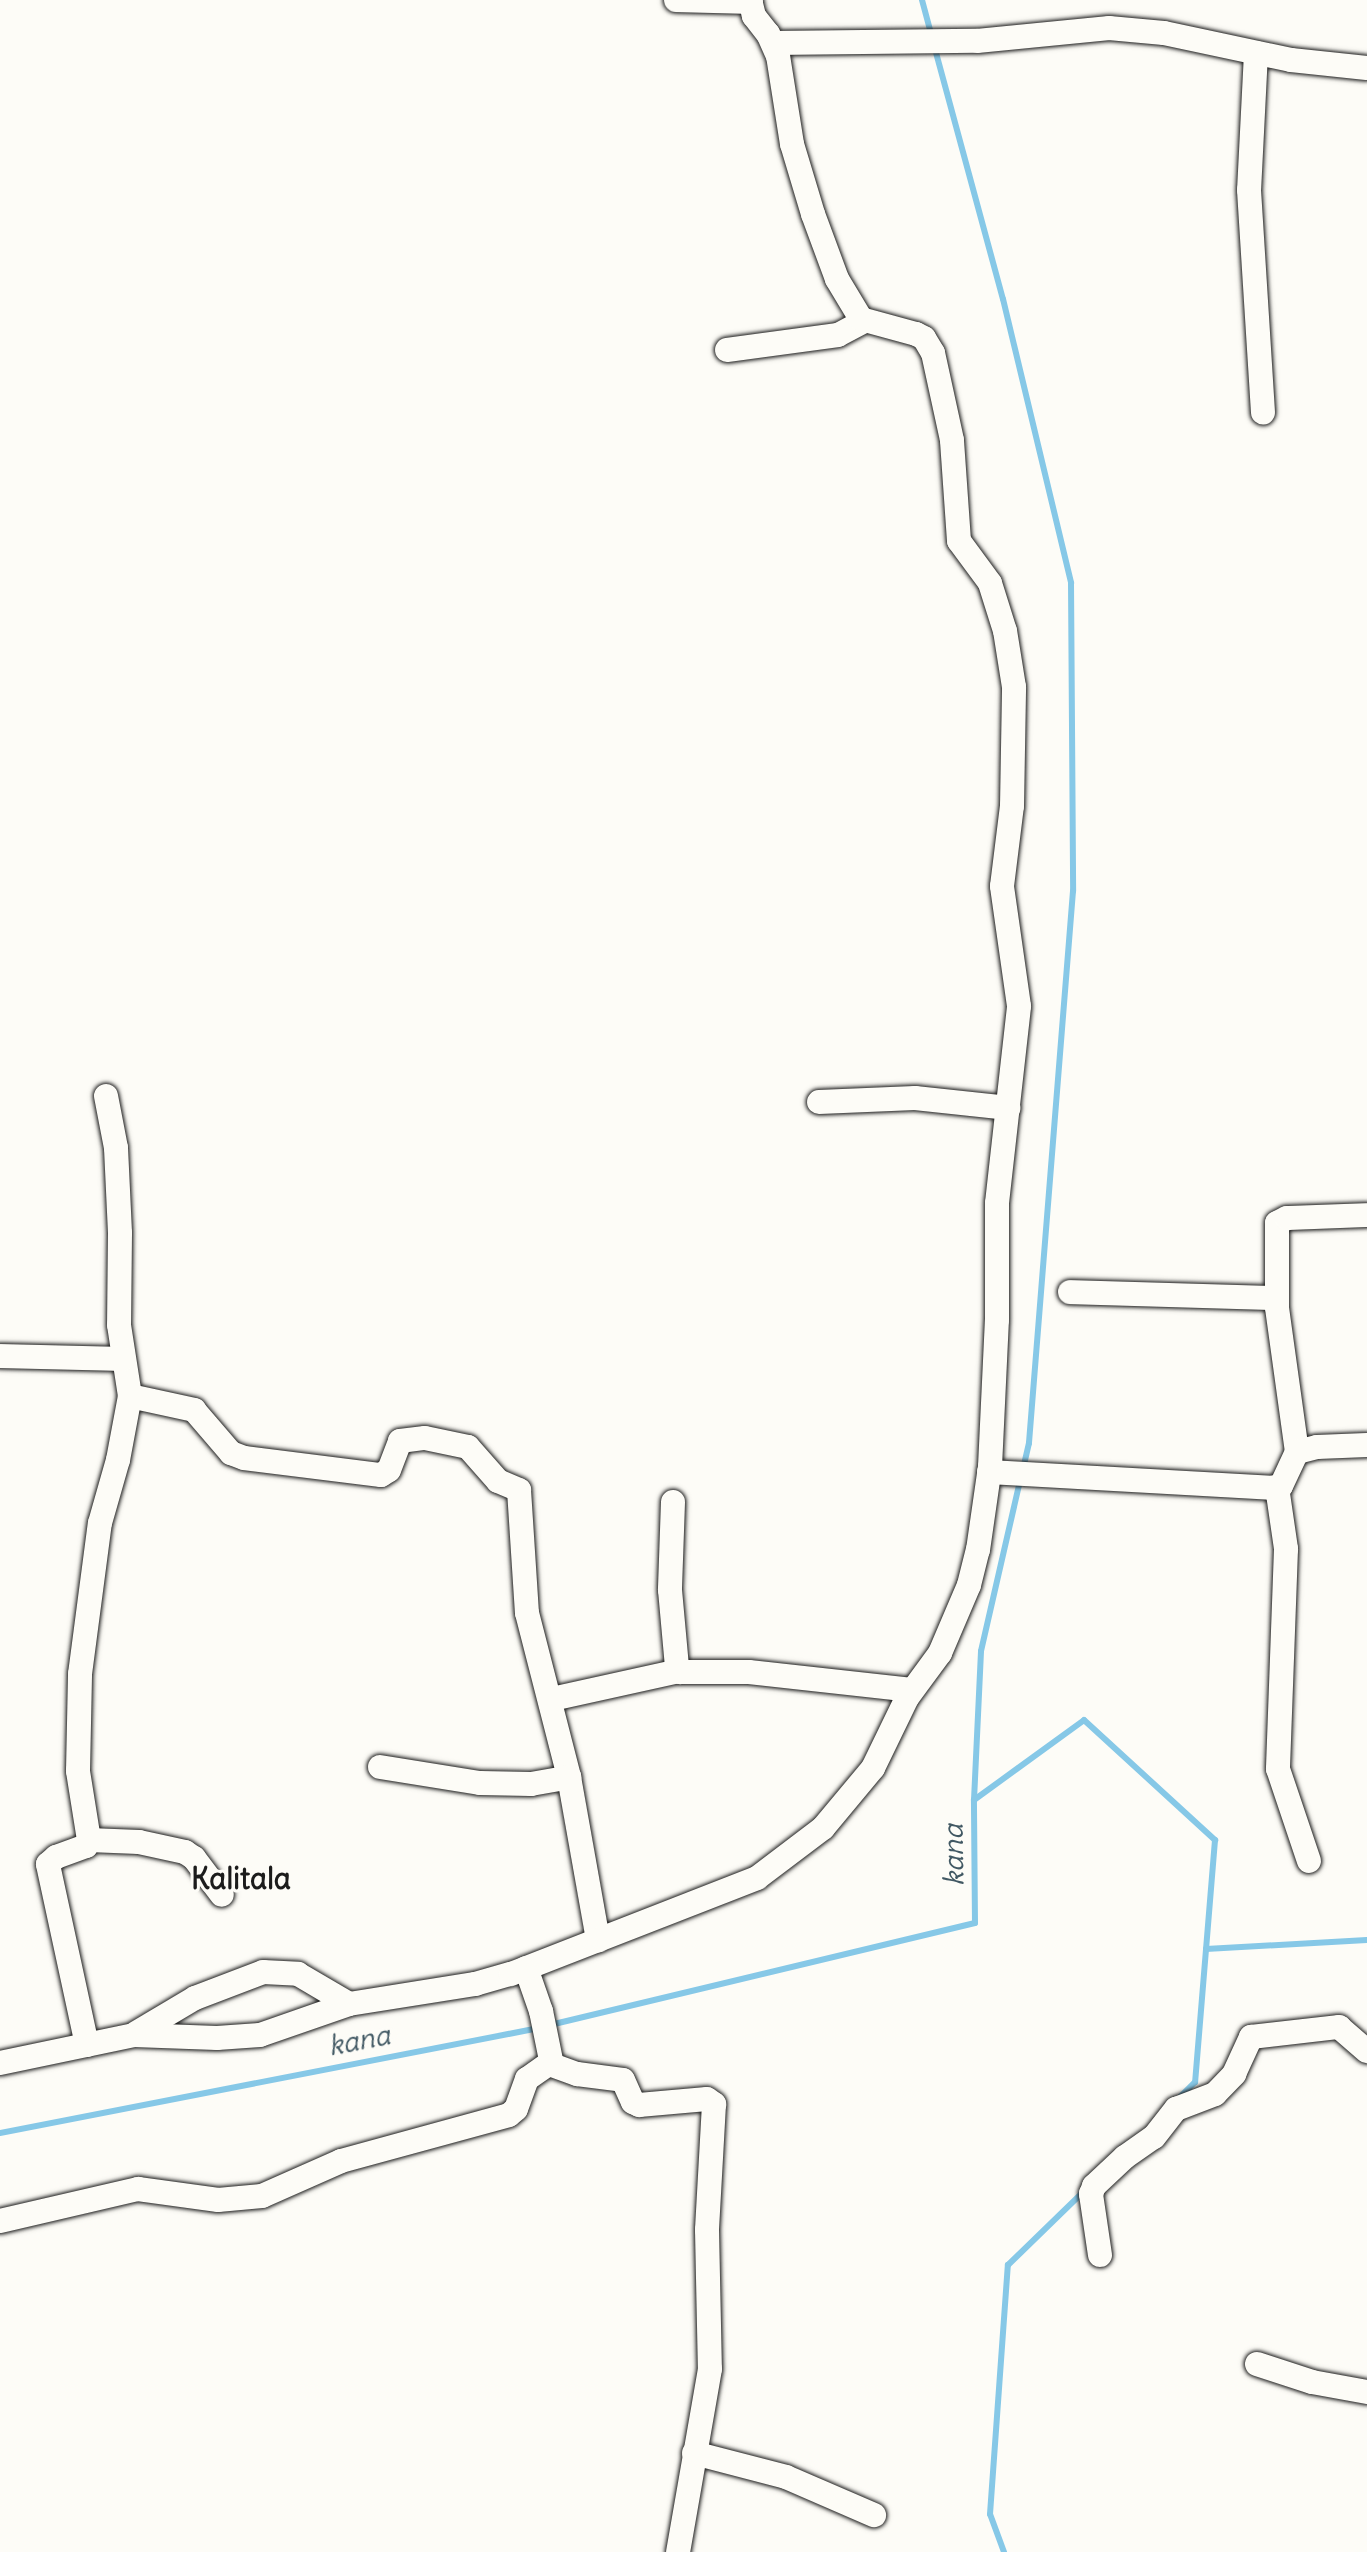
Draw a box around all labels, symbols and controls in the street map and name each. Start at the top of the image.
water label: kana [936,1824,970,1886]
district label: Kalitala [191,1860,291,1896]
water label: kana [325,2018,393,2062]

